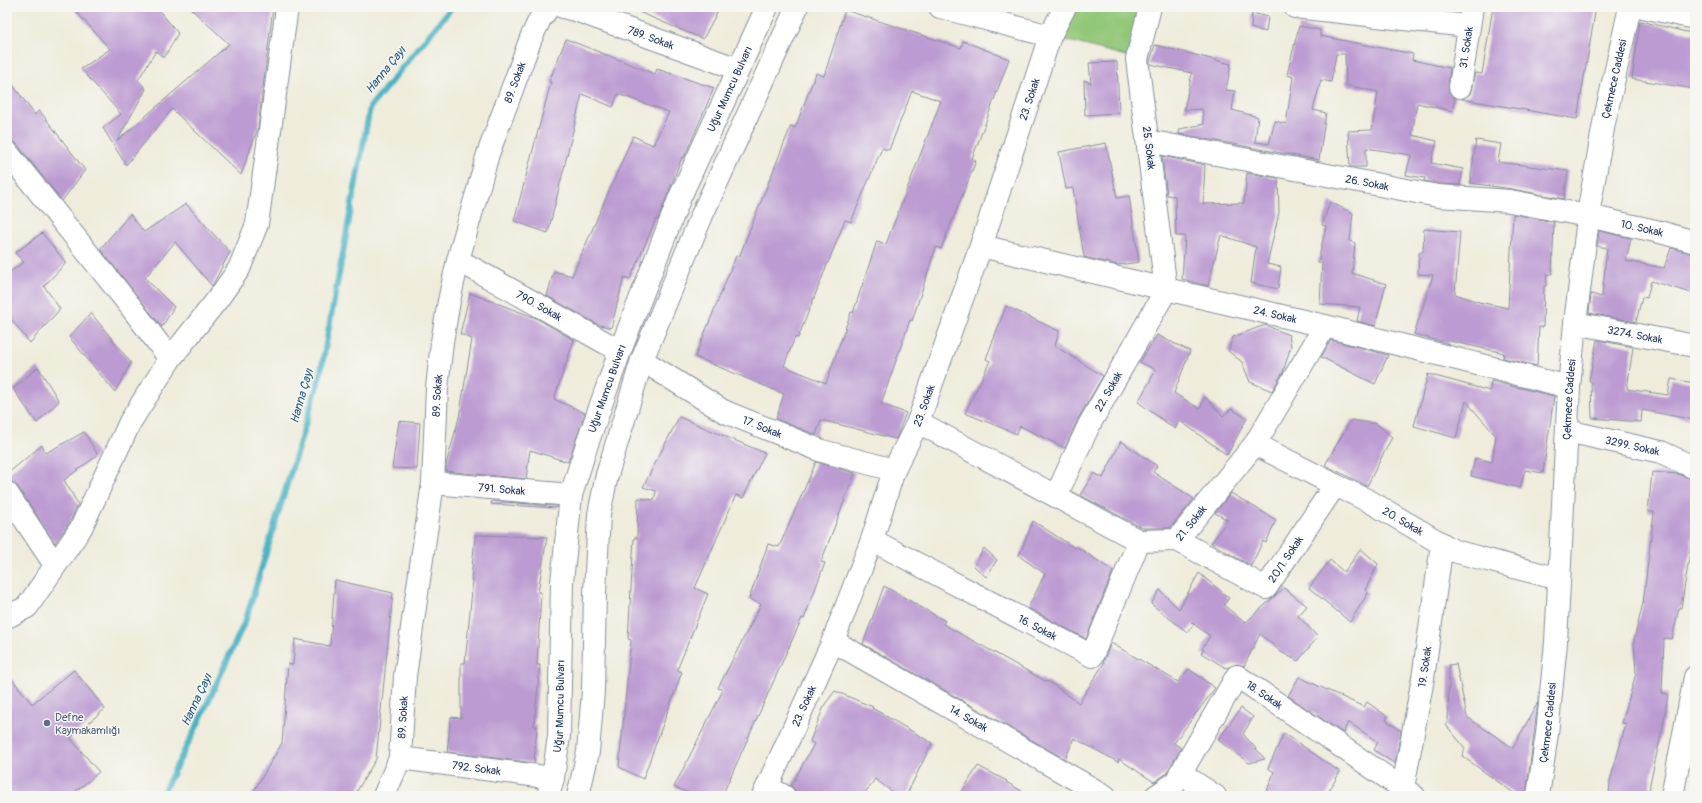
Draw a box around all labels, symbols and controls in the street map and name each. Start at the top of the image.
street label: 789. Sokak [626,23,676,52]
street label: 31. Sokak [1456,25,1476,69]
street label: Çekmece Caddesi [1599,38,1629,120]
water label: Hanna Çayı [363,43,410,96]
street label: Uğur Mumcu Bulvarı [704,44,755,134]
street label: 89. Sokak [501,60,528,105]
street label: 23. Sokak [1016,76,1042,122]
street label: 25. Sokak [1140,126,1158,171]
street label: 26. Sokak [1344,172,1390,193]
street label: 10. Sokak [1619,217,1665,239]
street label: 790. Sokak [514,288,565,324]
street label: 24. Sokak [1252,303,1298,326]
street label: 3274. Sokak [1606,323,1664,346]
street label: Uğur Mumcu Bulvarı [585,342,628,434]
street label: Çekmece Caddesi [1560,359,1578,440]
water label: Hanna Çayı [287,366,317,425]
street label: 22. Sokak [1092,369,1125,414]
street label: 89. Sokak [429,373,445,417]
street label: 23. Sokak [910,382,938,429]
street label: 17. Sokak [740,413,784,441]
street label: 3299. Sokak [1604,433,1661,458]
street label: 791. Sokak [478,480,526,498]
street label: 21. Sokak [1173,502,1209,543]
street label: 20. Sokak [1380,504,1426,538]
street label: 20/1. Sokak [1265,533,1306,585]
street label: 16. Sokak [1016,612,1059,643]
street label: 19. Sokak [1415,645,1434,689]
street label: Uğur Mumcu Bulvarı [550,660,567,753]
water label: Hanna Çayı [178,671,216,729]
street label: 18. Sokak [1244,678,1286,712]
street label: Çekmece Caddesi [1536,682,1559,764]
street label: 23. Sokak [789,683,819,728]
street label: 89. Sokak [395,695,410,739]
street label: 14. Sokak [947,702,990,735]
place label: Defne Kaymakamlığı [55,711,120,737]
marker: Defne Kaymakamlığı [42,718,52,728]
street label: 792. Sokak [451,758,502,778]

